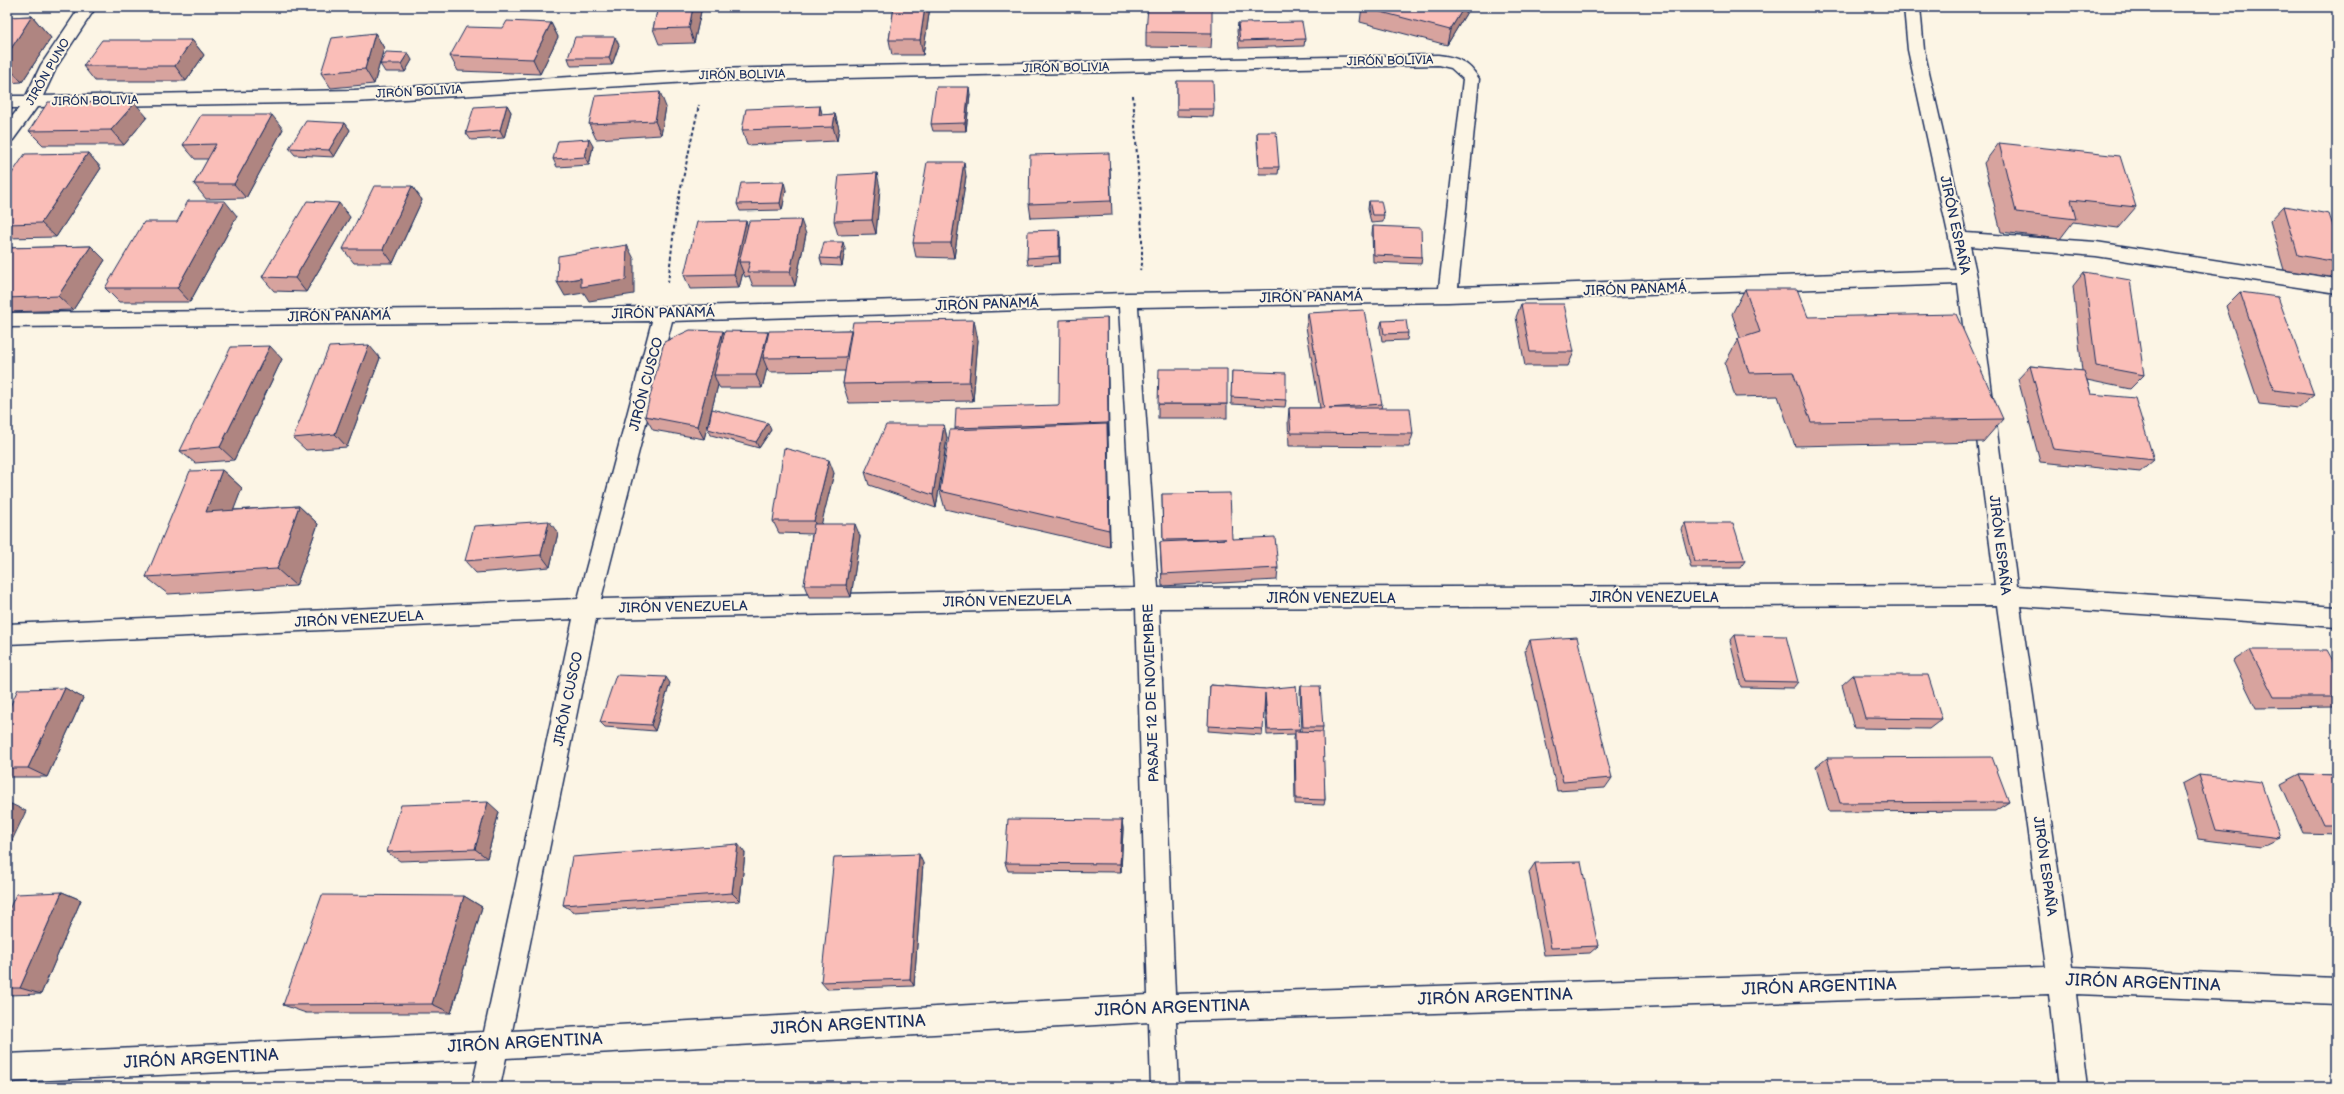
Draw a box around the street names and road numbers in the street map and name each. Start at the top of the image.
street label: JIRÓN PUNO [21,35,73,108]
street label: JIRÓN BOLIVIA [1346,51,1434,69]
street label: JIRÓN BOLIVIA [1022,58,1110,76]
street label: JIRÓN BOLIVIA [698,65,786,83]
street label: JIRÓN BOLIVIA [375,80,463,102]
street label: JIRÓN BOLIVIA [51,91,139,109]
street label: JIRÓN ESPAÑA [1936,174,1975,276]
street label: JIRÓN PANAMÁ [1583,278,1687,299]
street label: JIRÓN PANAMÁ [1259,287,1363,306]
street label: JIRÓN PANAMÁ [935,293,1039,314]
street label: JIRÓN PANAMÁ [611,303,715,322]
street label: JIRÓN PANAMÁ [287,306,391,325]
street label: JIRÓN CUSCO [624,335,667,433]
street label: JIRÓN ESPAÑA [1985,494,2016,596]
street label: JIRÓN VENEZUELA [1590,588,1719,606]
street label: JIRÓN VENEZUELA [1267,589,1396,607]
street label: JIRÓN VENEZUELA [942,590,1072,611]
street label: JIRÓN VENEZUELA [618,596,748,617]
street label: PASAJE 12 DE NOVIEMBRE [1139,603,1163,783]
street label: JIRÓN VENEZUELA [294,606,424,631]
street label: JIRÓN CUSCO [549,650,586,748]
street label: JIRÓN ESPAÑA [2030,815,2061,917]
street label: JIRÓN ARGENTINA [2065,969,2221,996]
street label: JIRÓN ARGENTINA [1741,973,1897,1000]
street label: JIRÓN ARGENTINA [1417,983,1573,1010]
street label: JIRÓN ARGENTINA [1094,994,1250,1021]
street label: JIRÓN ARGENTINA [770,1010,927,1039]
street label: JIRÓN ARGENTINA [447,1028,604,1057]
street label: JIRÓN ARGENTINA [123,1044,280,1073]

